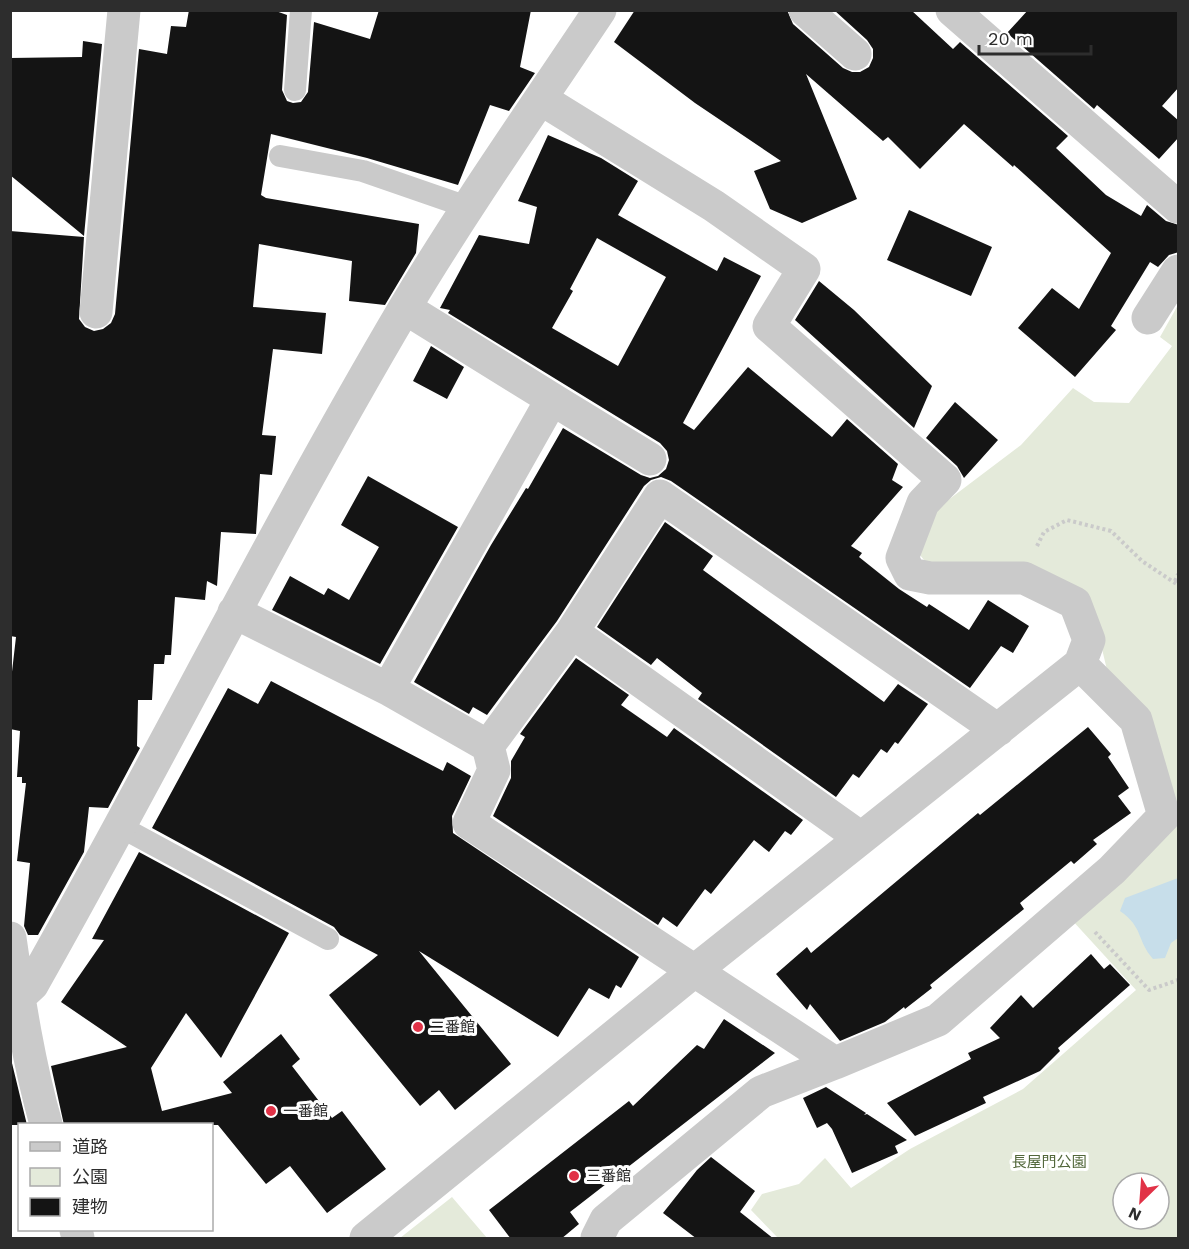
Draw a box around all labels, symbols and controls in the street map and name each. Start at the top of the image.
scale bar [979,18,1092,56]
text: 20 m [988,28,1033,49]
place label: 二番館 [430,1018,475,1036]
marker: 二番館 [411,1020,425,1034]
place label: 一番館 [283,1102,328,1120]
marker: 一番館 [264,1104,278,1118]
legend [18,1123,213,1231]
text: 道路 [72,1136,108,1157]
park label: 長屋門公園 [1011,1153,1087,1171]
text: 公園 [72,1166,108,1187]
place label: 三番館 [586,1167,631,1185]
marker: 三番館 [567,1169,581,1183]
north arrow [1111,1171,1171,1231]
text: 建物 [72,1196,108,1217]
text: N [1125,1203,1144,1225]

